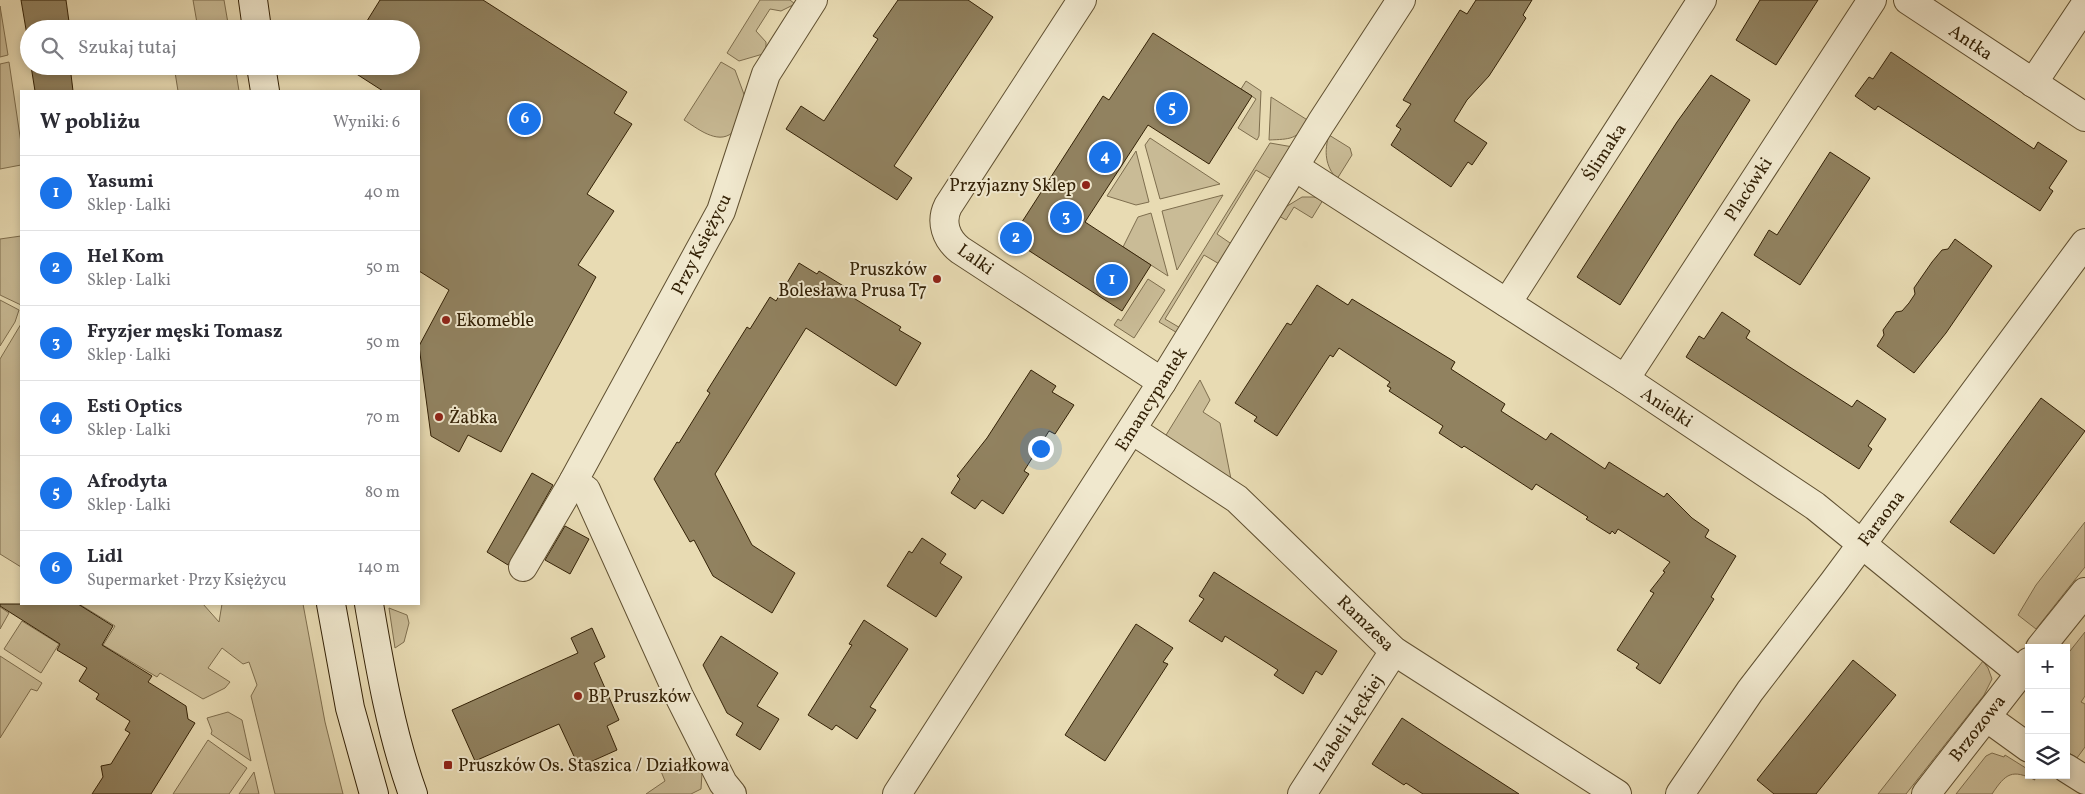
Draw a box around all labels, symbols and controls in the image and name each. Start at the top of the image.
street label: Antka [1943,19,1997,67]
search box [20,20,420,75]
icon: search [38,34,66,62]
text: Szukaj tutaj [78,35,177,61]
pin: 5 [1156,89,1188,127]
pin: 6 [509,100,541,138]
text: W pobliżu [40,108,140,137]
text: Wyniki: 6 [333,112,400,134]
street label: Ślimaka [1577,119,1633,187]
pin: 4 [1089,138,1121,176]
street label: Placówki [1719,153,1779,227]
text: Yasumi [87,169,154,195]
place label: Przyjazny Sklep [949,174,1076,199]
marker: Przyjazny Sklep [1080,179,1092,191]
text: 1 [53,182,59,204]
text: 40 m [364,182,400,204]
street label: Przy Księżycu [666,190,739,300]
text: Sklep · Lalki [87,195,171,217]
pin: 3 [1050,198,1082,236]
pin: 2 [1000,219,1032,257]
street label: Lalki [952,239,999,282]
text: Hel Kom [87,244,164,270]
text: 2 [52,257,60,279]
text: 50 m [366,257,400,279]
place label: Pruszków Bolesława Prusa T7 [778,258,927,304]
pin: 1 [1096,261,1128,299]
text: Sklep · Lalki [87,270,171,292]
marker: Pruszków Bolesława Prusa T7 [931,273,943,285]
place label: Ekomeble [456,309,534,334]
marker: Ekomeble [440,314,452,326]
text: Fryzjer męski Tomasz [87,319,282,345]
text: 3 [52,332,60,354]
text: 50 m [366,332,400,354]
street label: Emancypantek [1110,343,1194,457]
text: Sklep · Lalki [87,345,171,367]
street label: Anielki [1635,382,1697,435]
text: Esti Optics [87,394,182,420]
place label: Żabka [449,406,498,431]
text: 4 [51,407,61,429]
text: 70 m [366,407,400,429]
marker: Żabka [433,411,445,423]
text: Sklep · Lalki [87,420,171,442]
your location [1028,436,1054,462]
text: Afrodyta [87,469,168,495]
text: 5 [52,482,60,504]
text: 80 m [365,482,400,504]
street label: Faraona [1853,486,1911,552]
text: Sklep · Lalki [87,495,171,517]
text: Lidl [87,544,123,570]
text: 6 [52,557,60,579]
text: 140 m [358,557,400,579]
text: Supermarket · Przy Księżycu [87,570,287,592]
street label: Ramzesa [1331,590,1399,658]
map controls [2025,644,2070,779]
button: + [2025,644,2070,689]
street label: Izabeli Łęckiej [1308,670,1390,778]
place label: BP Pruszków [588,685,691,710]
button: − [2025,689,2070,734]
marker: BP Pruszków [572,690,584,702]
street label: Brzozowa [1944,690,2012,768]
button: layers [2025,734,2070,779]
place label: Pruszków Os. Staszica / Działkowa [458,754,729,779]
marker: Pruszków Os. Staszica / Działkowa [442,759,454,771]

